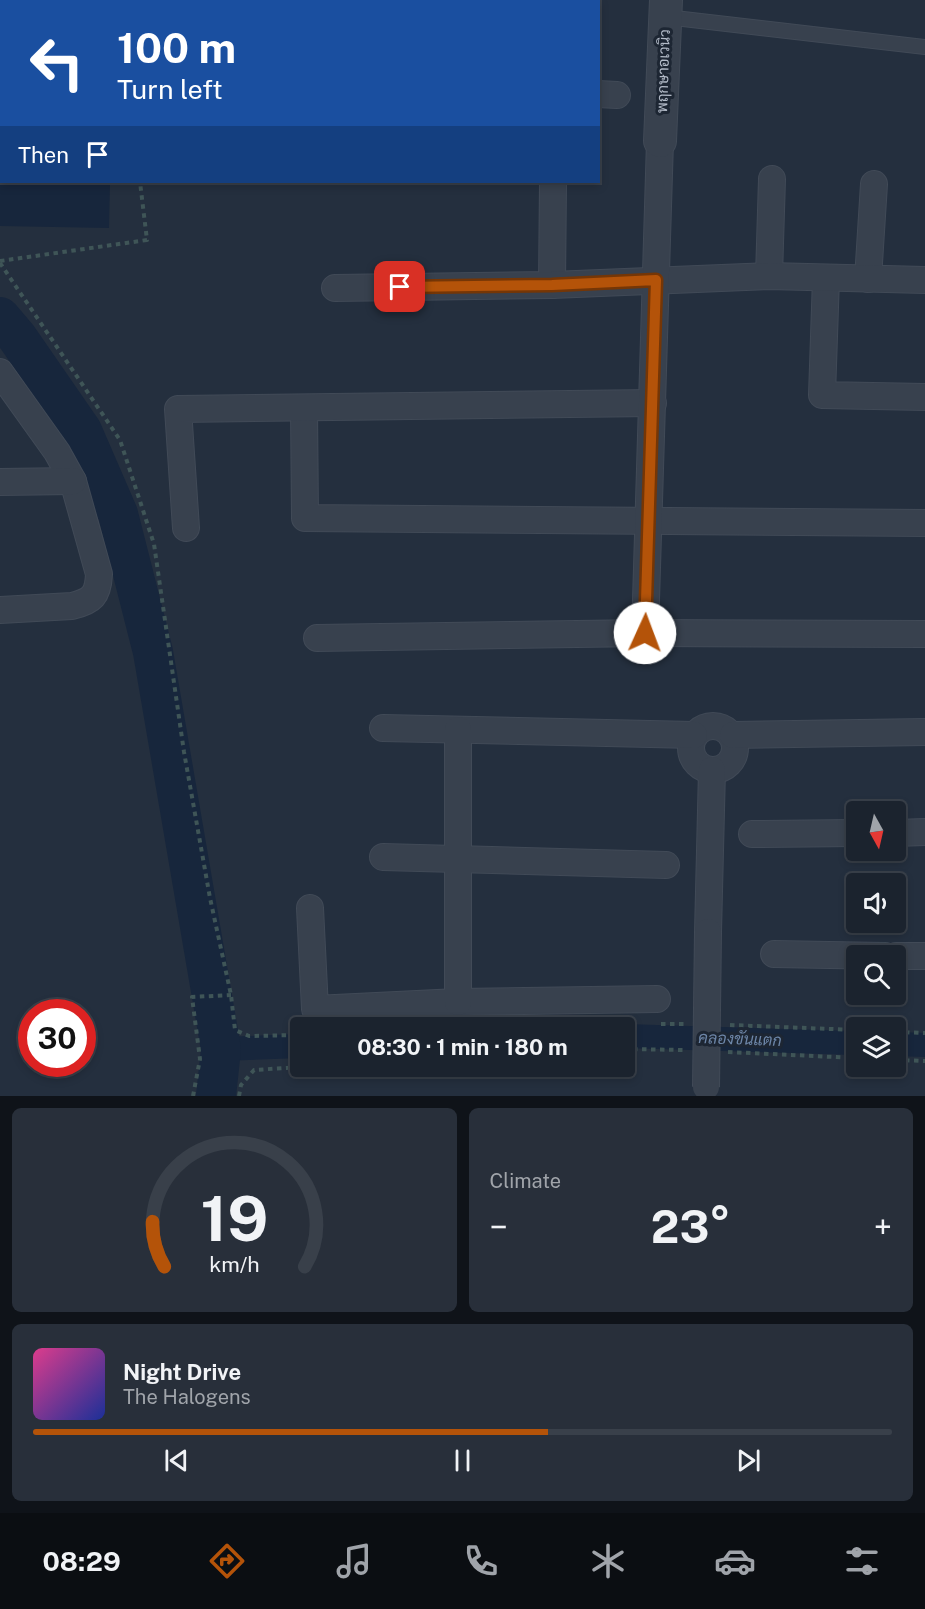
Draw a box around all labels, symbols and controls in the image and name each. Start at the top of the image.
text: 100 m [117,23,236,72]
icon: left [18,24,96,102]
street label: พฤกษาอเวนิว [653,29,674,113]
text: Turn left [117,73,223,105]
icon: arrive [81,138,114,171]
text: Then [18,142,69,168]
pin [374,261,425,312]
icon: arrive [383,270,416,303]
position arrow [613,601,677,665]
north arrow [846,801,906,861]
map controls [846,801,906,1077]
button: sound [846,873,906,933]
button: search [846,945,906,1005]
speed limit sign: 30 [18,999,96,1077]
button: layers [846,1017,906,1077]
water label: คลองขันแตก [698,1027,782,1050]
text: 08:30 · 1 min · 180 m [357,1034,568,1060]
text: Climate [490,1169,561,1193]
text: 19 [200,1182,268,1255]
text: 23° [651,1200,731,1253]
text: − [490,1208,508,1246]
text: + [874,1208,892,1246]
text: km/h [209,1252,259,1277]
text: Night Drive [123,1359,241,1385]
text: The Halogens [123,1385,251,1409]
icon: previous [160,1444,193,1477]
icon: pause [446,1444,479,1477]
icon: next [732,1444,765,1477]
icon: directions [206,1540,248,1582]
icon: music [333,1540,375,1582]
icon: phone [460,1540,502,1582]
icon: climate [587,1540,629,1582]
icon: car [714,1540,756,1582]
icon: filters [841,1540,883,1582]
text: 08:29 [42,1545,121,1577]

